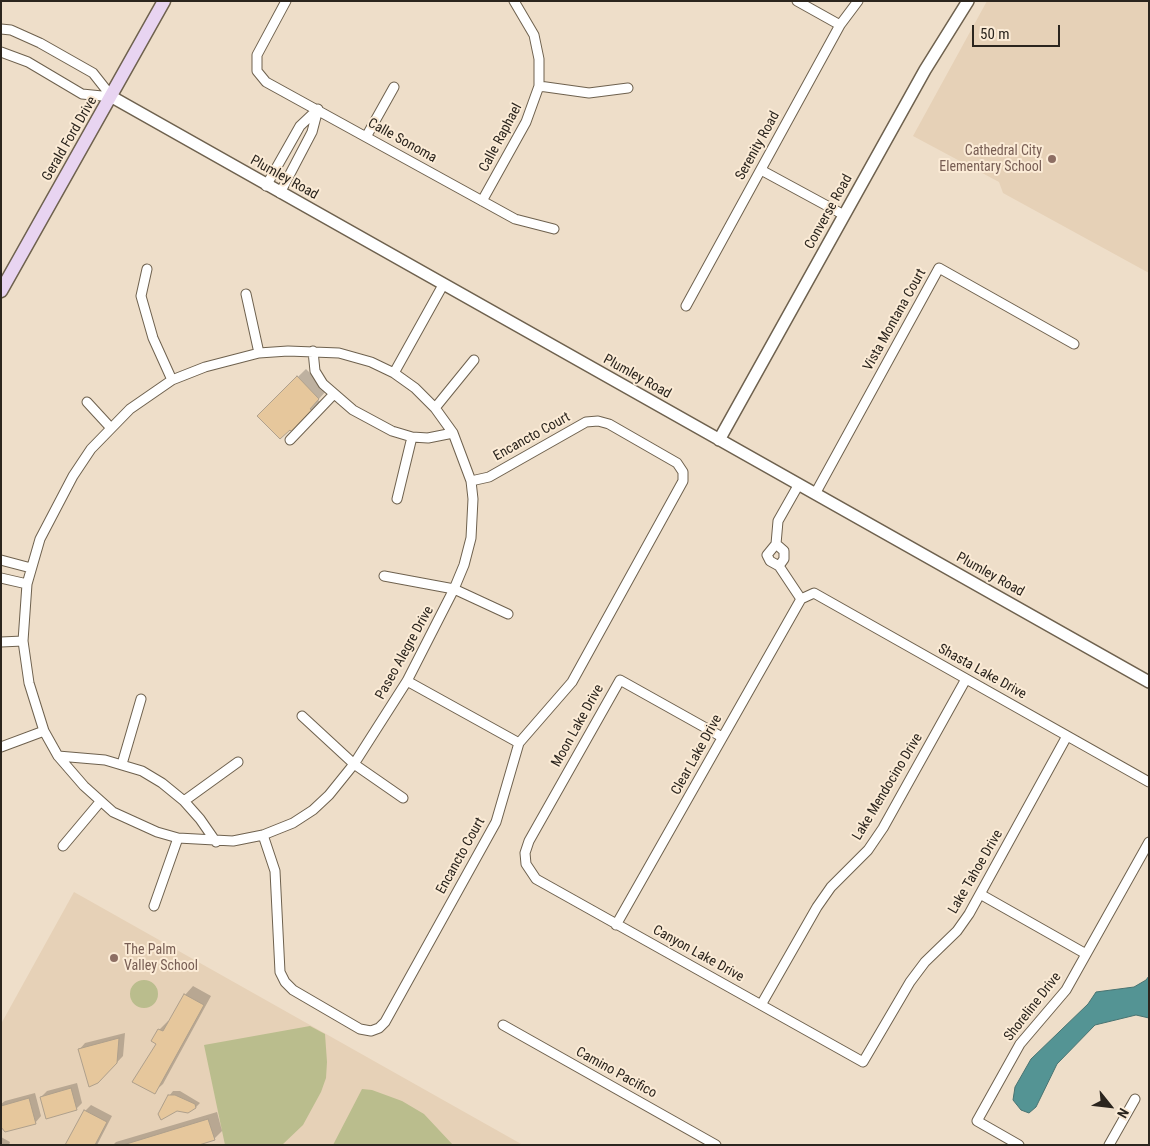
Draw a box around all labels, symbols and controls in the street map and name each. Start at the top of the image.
scale bar [975,15,1062,47]
text: 50 m [980,25,1010,43]
street label: Gerald Ford Drive [39,94,101,184]
street label: Calle Raphael [476,101,526,175]
street label: Serenity Road [732,109,784,183]
street label: Calle Sonoma [365,115,439,167]
place label: Cathedral City Elementary School [939,143,1042,176]
street label: Plumley Road [247,152,321,204]
marker: Cathedral City Elementary School [1046,153,1058,165]
street label: Converse Road [802,172,856,252]
street label: Vista Montana Court [860,266,930,374]
street label: Plumley Road [600,351,674,403]
street label: Encancto Court [491,409,573,465]
street label: Plumley Road [953,549,1027,601]
street label: Paseo Alegre Drive [372,603,438,703]
street label: Shasta Lake Drive [935,641,1029,703]
street label: Moon Lake Drive [548,682,608,770]
street label: Clear Lake Drive [668,712,726,798]
street label: Lake Mendocino Drive [849,730,927,844]
street label: Encancto Court [433,815,489,897]
street label: Lake Tahoe Drive [945,827,1007,917]
street label: Canyon Lake Drive [650,922,746,986]
place label: The Palm Valley School [124,942,198,974]
marker: The Palm Valley School [108,952,120,964]
street label: Shoreline Drive [1001,969,1065,1045]
street label: Camino Pacifico [573,1044,659,1102]
north arrow [1085,1081,1135,1131]
text: N [1114,1106,1132,1121]

